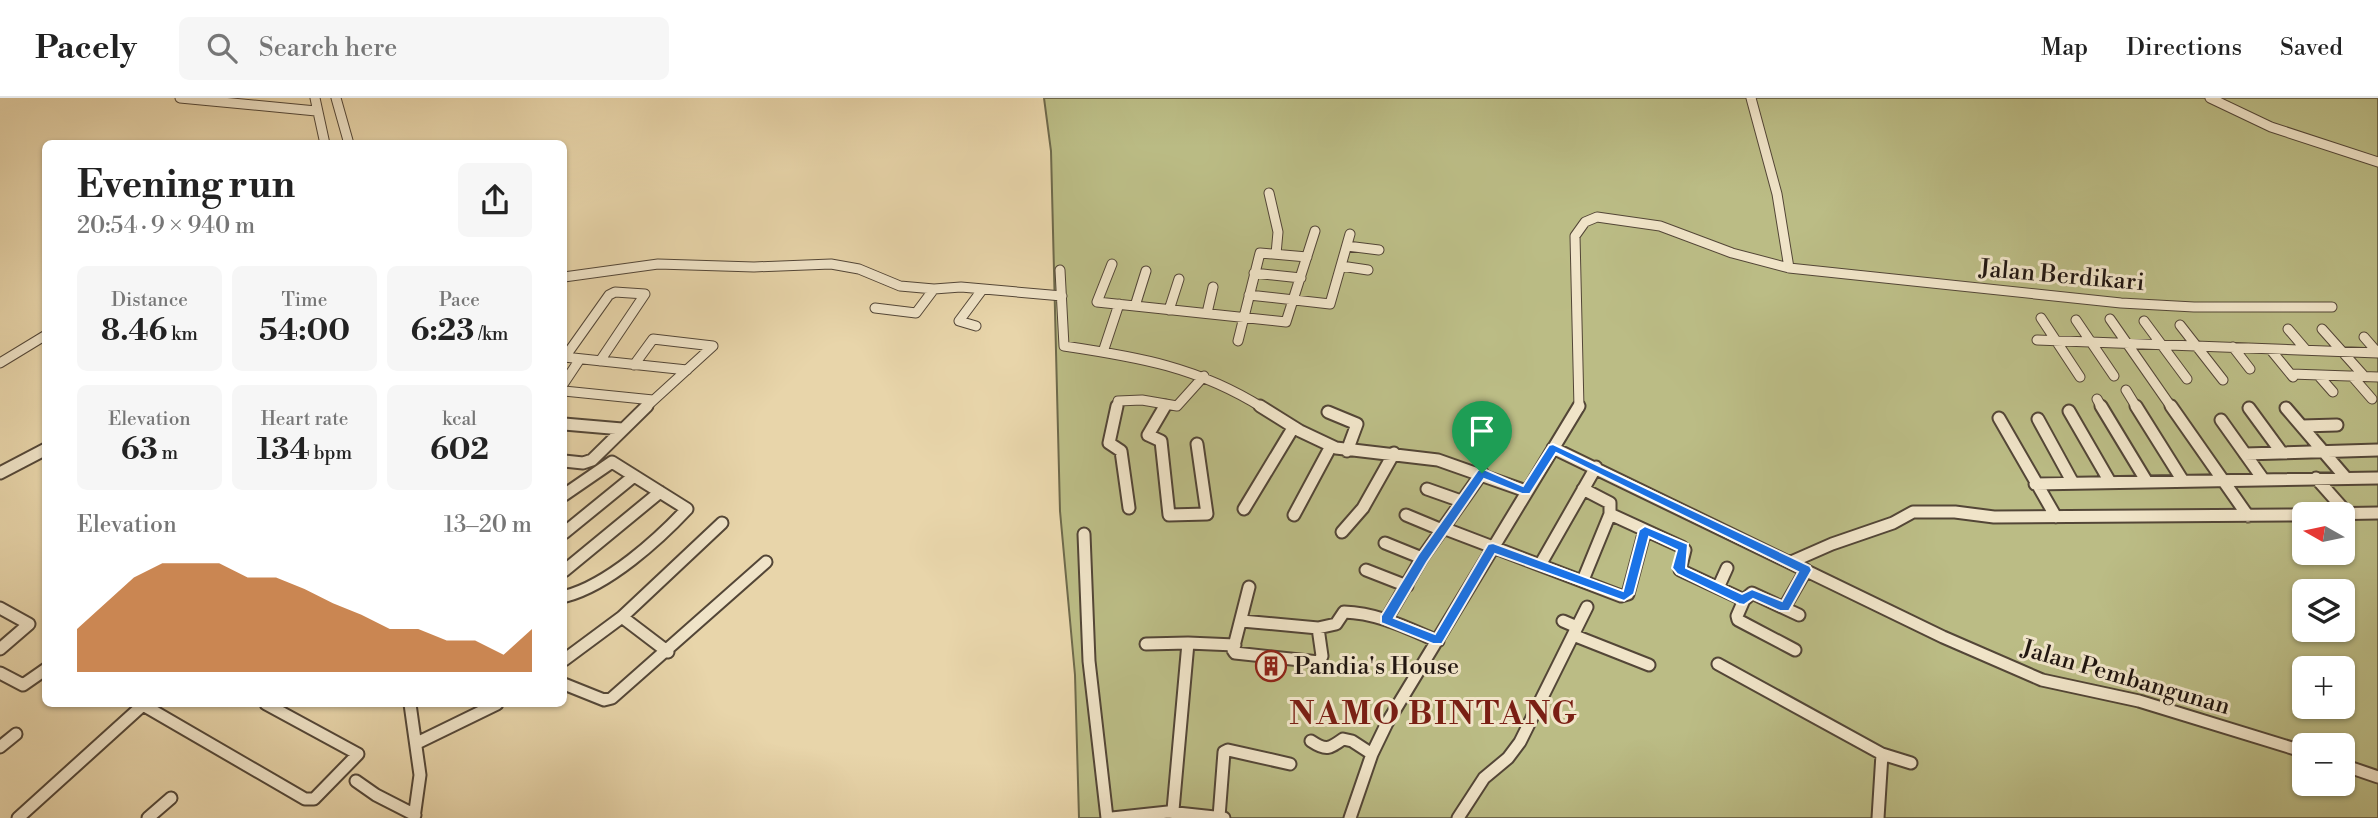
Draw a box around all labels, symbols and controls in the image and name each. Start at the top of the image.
search box [179,17,669,80]
text: Pacely [35,28,137,69]
icon: search [203,29,241,67]
text: Search here [259,32,397,64]
text: Map [2041,33,2088,63]
text: Directions [2126,33,2242,63]
text: Saved [2280,33,2343,63]
text: Evening run [77,162,295,209]
button: share [458,163,532,237]
text: 20:54 · 9 × 940 m [77,212,255,240]
street label: Jalan Berdikari [1977,254,2146,298]
text: Distance [111,288,188,312]
text: Time [282,288,327,312]
text: Pace [439,288,480,312]
text: 8.46 [101,312,167,350]
text: 54:00 [259,312,350,350]
text: 6:23 [410,312,474,350]
text: km [167,322,198,346]
text: /km [474,322,509,346]
pin [1452,401,1512,473]
text: Elevation [108,407,191,431]
text: Heart rate [261,407,348,431]
text: kcal [442,407,477,431]
icon: arrive [1463,412,1501,450]
text: 63 [121,431,158,469]
text: 134 [257,431,310,469]
text: 602 [430,431,489,469]
text: m [158,441,178,465]
text: bpm [310,441,352,465]
north arrow [2292,502,2356,565]
map controls [2292,502,2355,796]
text: Elevation [77,511,177,539]
text: 13–20 m [444,511,532,539]
button: layers [2292,579,2355,642]
street label: Jalan Pembangunan [2017,634,2234,722]
building icon: Pandia's House [1254,649,1288,683]
place label: Pandia's House [1294,652,1459,682]
button: + [2292,656,2355,719]
district label: NAMO BINTANG [1289,694,1579,734]
button: − [2292,733,2355,796]

